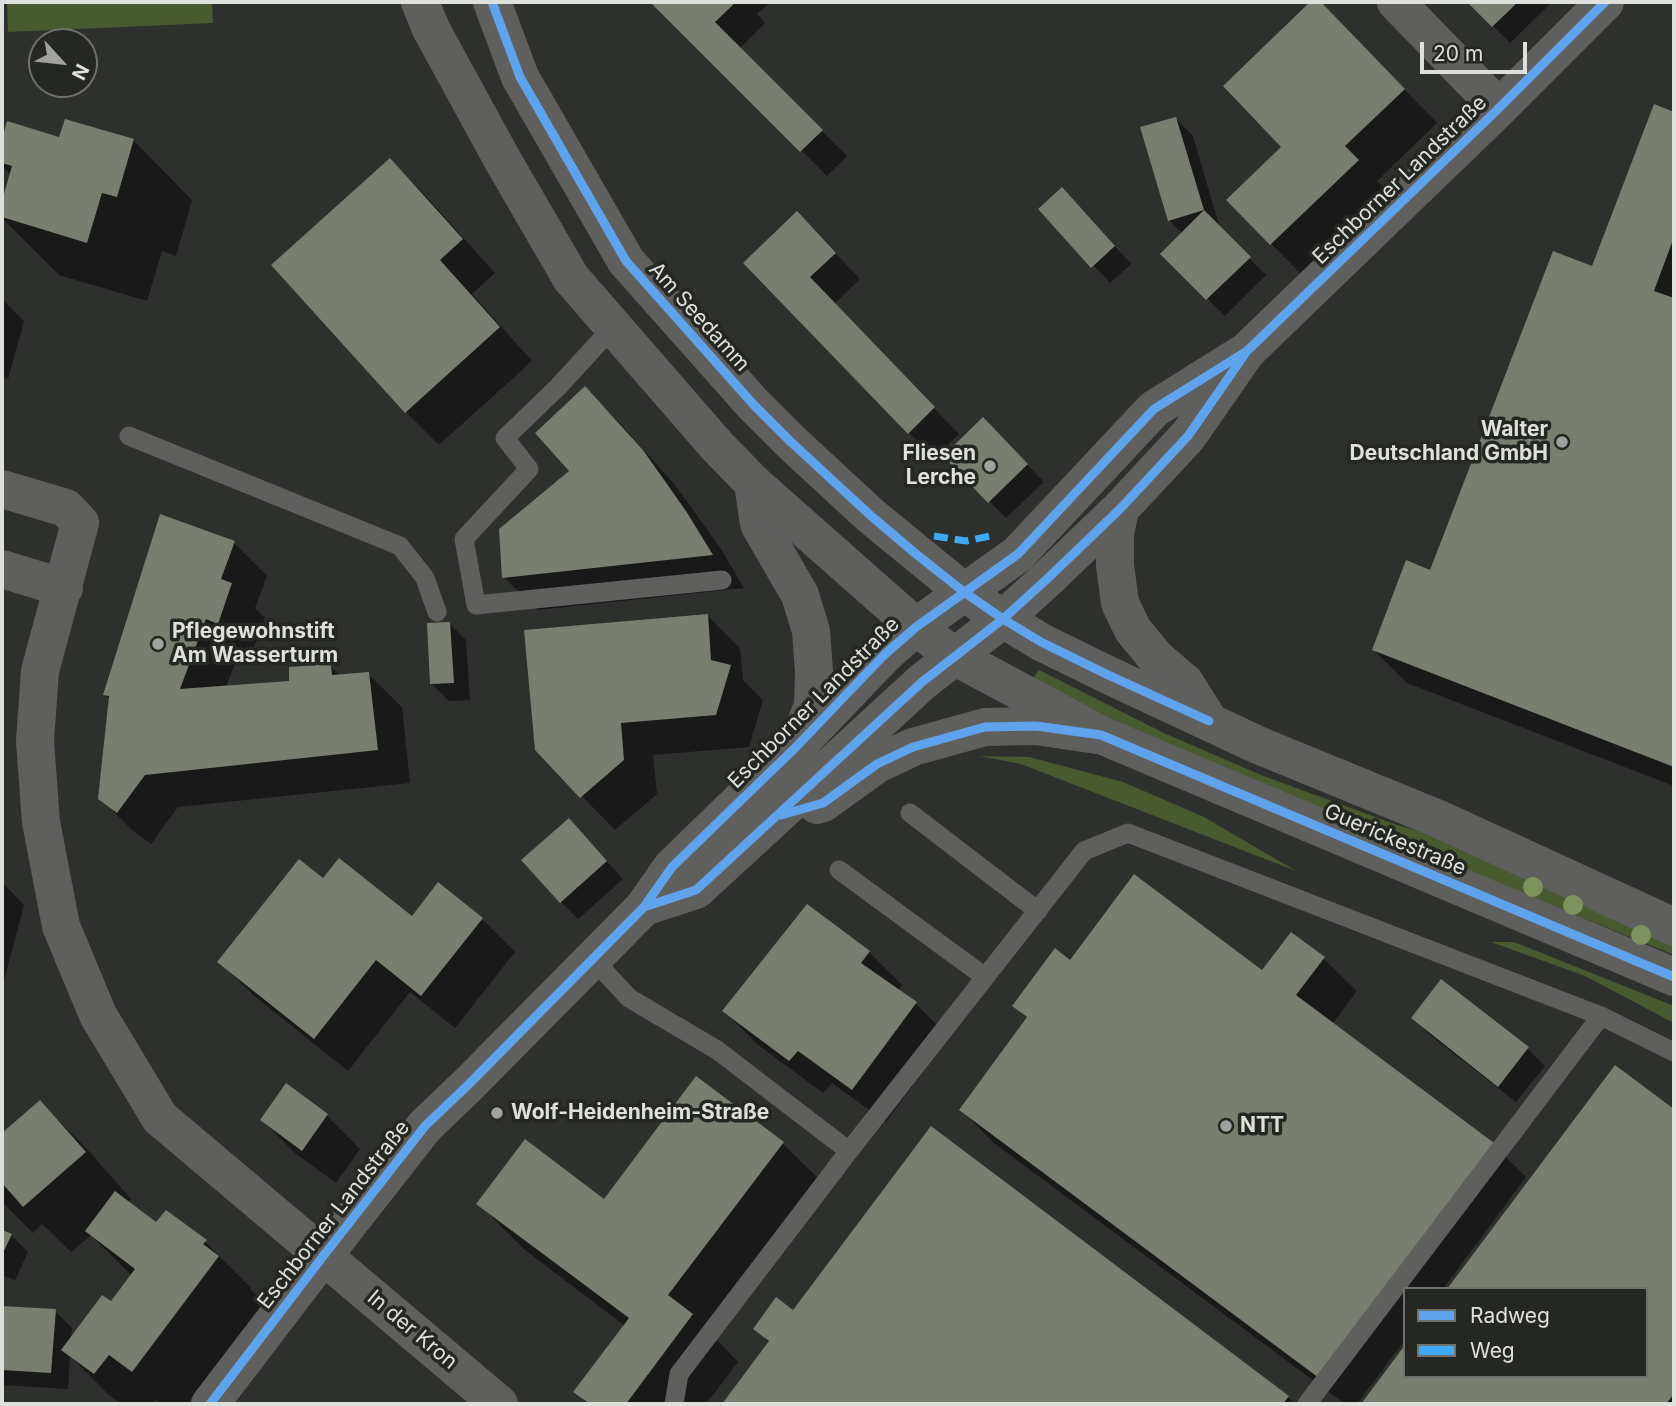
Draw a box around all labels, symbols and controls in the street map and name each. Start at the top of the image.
north arrow [28,28,98,98]
scale bar [1424,28,1531,72]
text: 20 m [1433,41,1483,66]
text: N [67,60,94,84]
street label: Eschborner Landstraße [1308,90,1492,270]
street label: Am Seedamm [643,257,755,377]
place label: Walter Deutschland GmbH [1350,417,1548,467]
marker: Walter Deutschland GmbH [1554,434,1570,450]
place label: Fliesen Lerche [902,441,976,491]
marker: Fliesen Lerche [982,458,998,474]
street label: Eschborner Landstraße [723,612,905,794]
place label: Pflegewohnstift Am Wasserturm [172,619,338,669]
marker: Pflegewohnstift Am Wasserturm [150,636,166,652]
street label: Guerickestraße [1320,799,1470,881]
place label: Wolf-Heidenheim-Straße [511,1100,769,1126]
marker: Wolf-Heidenheim-Straße [489,1105,505,1121]
place label: NTT [1240,1113,1284,1139]
street label: Eschborner Landstraße [253,1116,415,1314]
marker: NTT [1218,1118,1234,1134]
street label: In der Kron [362,1285,462,1375]
legend [1403,1287,1648,1378]
text: Radweg [1470,1303,1550,1328]
text: Weg [1470,1338,1515,1363]

